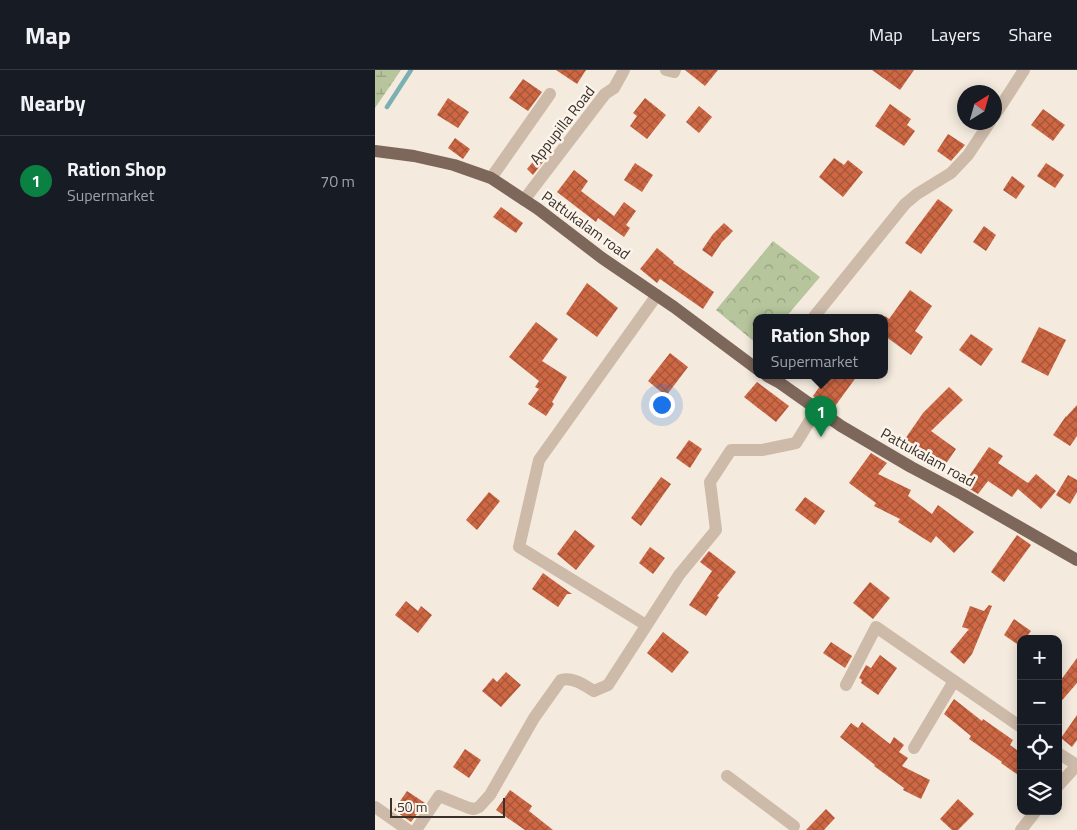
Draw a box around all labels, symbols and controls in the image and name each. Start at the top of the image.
text: Map [25,17,71,53]
text: Map [869,21,903,48]
text: Layers [931,21,980,48]
text: Share [1008,21,1052,48]
street label: Appupilla Road [524,81,600,169]
north arrow [957,85,1002,130]
text: Nearby [20,87,85,119]
text: Ration Shop [67,154,166,183]
text: 1 [32,169,40,193]
text: 70 m [320,169,355,193]
text: Supermarket [67,183,154,207]
street label: Pattukalam road [537,185,635,265]
popup [753,314,888,379]
text: Ration Shop [771,320,870,349]
text: Supermarket [771,349,858,373]
your location [649,392,675,418]
pin: 1 [805,396,837,437]
street label: Pattukalam road [877,422,979,492]
map controls [1017,635,1062,815]
button: + [1017,635,1062,680]
button: − [1017,680,1062,725]
button: locate [1017,725,1062,770]
button: layers [1017,770,1062,815]
scale bar [390,795,505,818]
text: 50 m [397,796,427,817]

